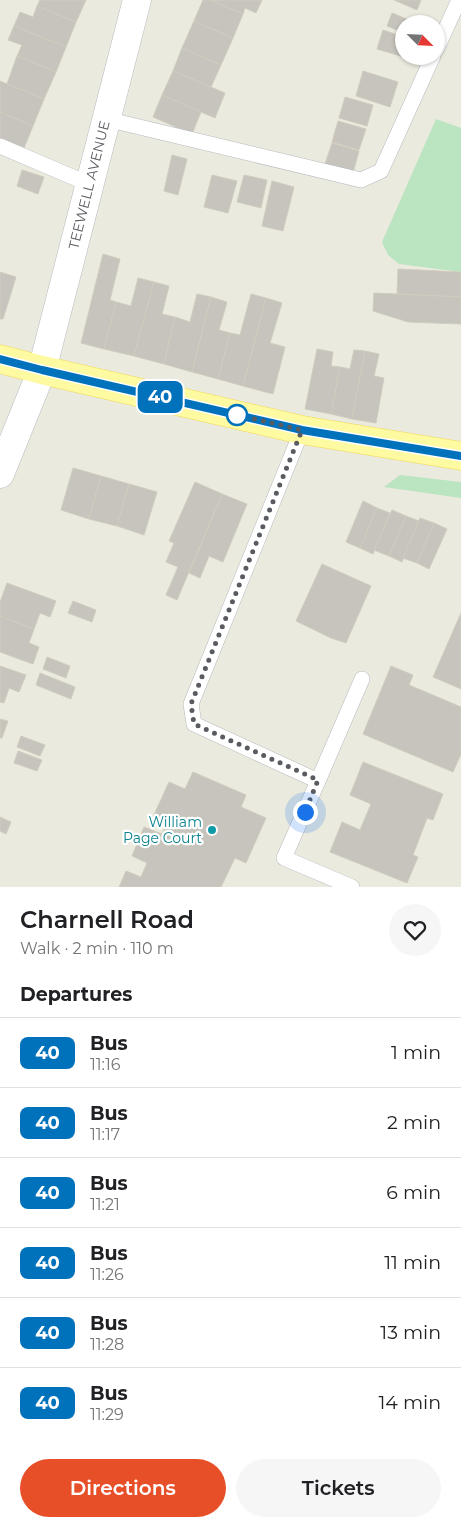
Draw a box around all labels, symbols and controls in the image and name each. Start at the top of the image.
north arrow [395,15,445,65]
map controls [395,15,445,65]
street label: TEEWELL AVENUE [64,119,114,251]
line badge: 40 [138,381,182,413]
text: 40 [148,386,172,408]
unlabelled marker [226,404,248,426]
your location [293,800,318,825]
place label: William Page Court [123,813,202,847]
marker: William Page Court [206,824,218,836]
button: heart [389,904,441,956]
text: Charnell Road [20,905,194,934]
text: Walk · 2 min · 110 m [20,939,174,958]
text: Departures [20,983,132,1006]
text: Bus [90,1032,128,1055]
text: 1 min [391,1041,441,1064]
text: 40 [35,1042,60,1064]
text: 11:16 [90,1055,120,1074]
text: Bus [90,1102,128,1125]
text: 2 min [387,1111,441,1134]
text: 40 [35,1112,60,1134]
text: 11:17 [90,1125,120,1144]
text: Bus [90,1172,128,1195]
text: 6 min [386,1181,441,1204]
text: 40 [35,1182,60,1204]
text: 11:21 [90,1195,120,1214]
text: Bus [90,1242,128,1265]
text: 11 min [384,1251,441,1274]
text: 40 [35,1252,60,1274]
text: 11:26 [90,1265,124,1284]
text: Bus [90,1312,128,1335]
text: 13 min [380,1321,441,1344]
text: 40 [35,1322,60,1344]
text: 11:28 [90,1335,124,1354]
text: Bus [90,1382,128,1405]
text: 14 min [378,1391,441,1414]
text: 40 [35,1392,60,1414]
text: 11:29 [90,1405,124,1424]
button: Directions [20,1459,226,1517]
button: Tickets [236,1459,441,1517]

